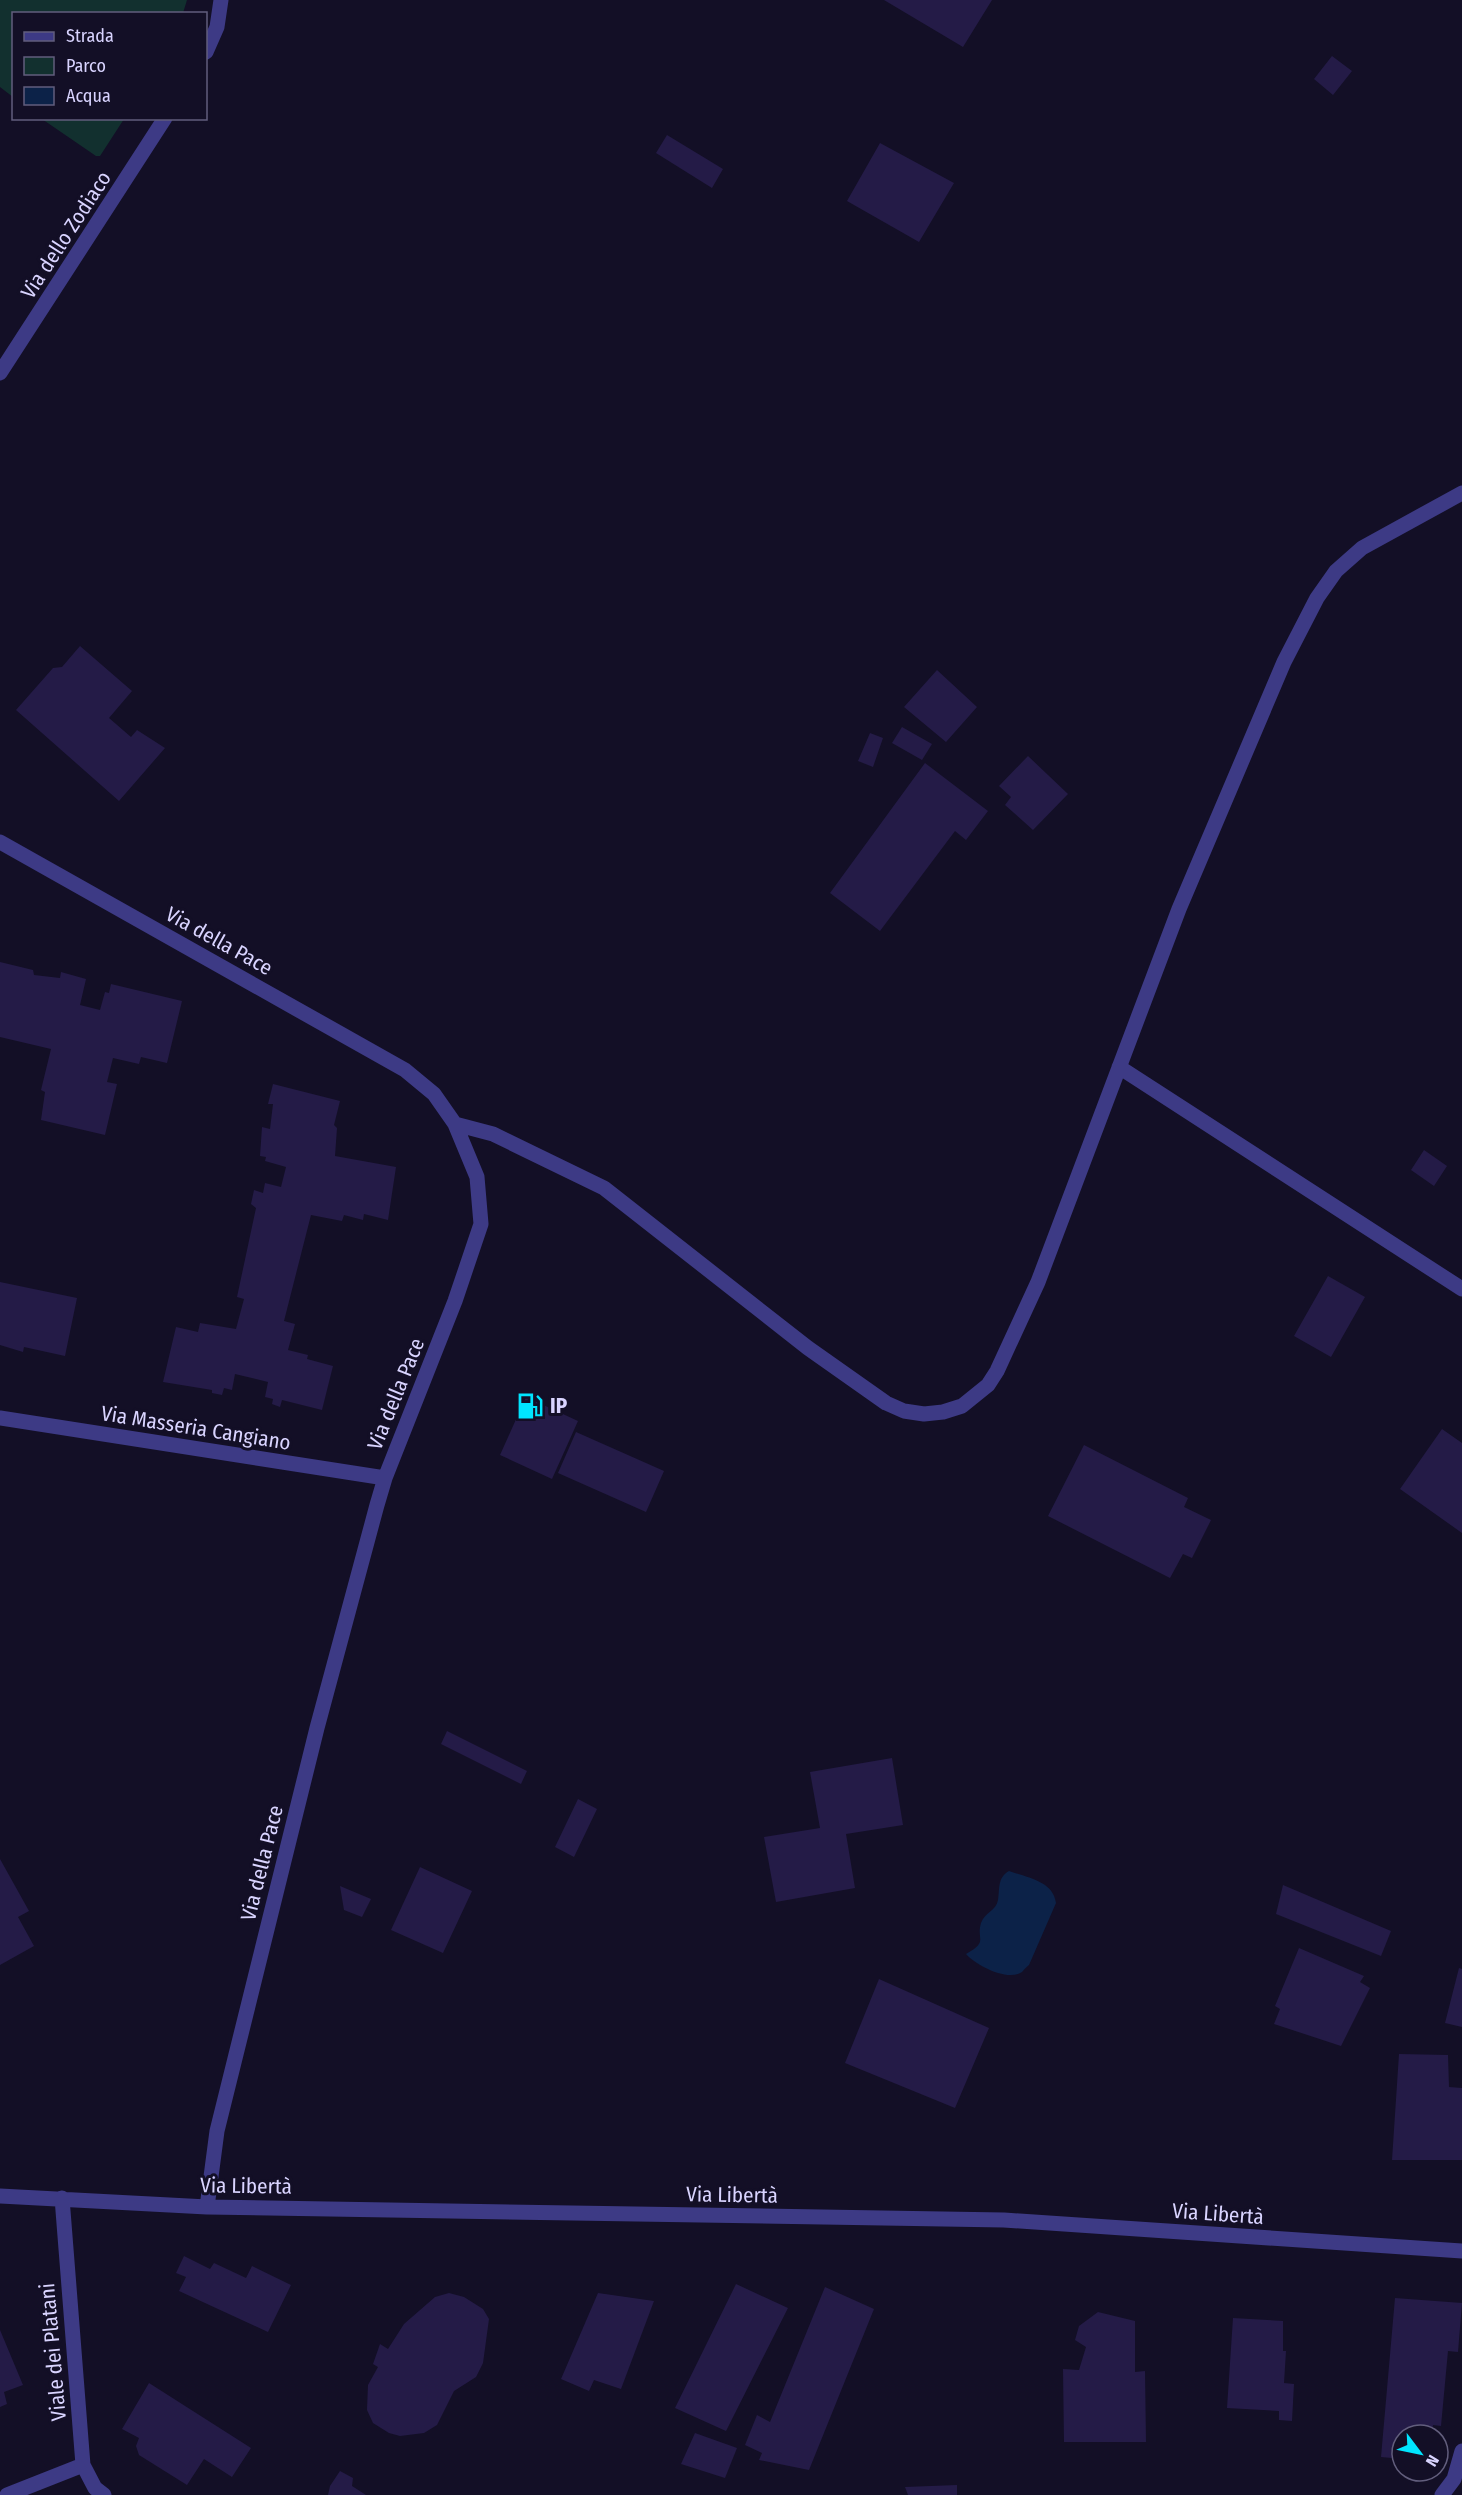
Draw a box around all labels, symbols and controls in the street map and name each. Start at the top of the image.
legend [12,12,207,120]
text: Strada [66,25,114,47]
text: Parco [66,55,106,77]
text: Acqua [66,85,111,107]
street label: Via dello Zodiaco [15,166,117,304]
street label: Via della Pace [161,901,277,981]
street label: Via della Pace [362,1334,430,1454]
fuel station icon: IP [515,1391,545,1421]
place label: IP [550,1393,568,1419]
street label: Via Masseria Cangiano [99,1400,293,1456]
street label: Via della Pace [235,1803,289,1923]
street label: Via Libertà [200,2172,292,2200]
street label: Via Libertà [686,2181,778,2209]
street label: Via Libertà [1171,2198,1265,2230]
street label: Viale dei Platani [34,2282,72,2422]
north arrow [1390,2423,1450,2483]
text: N [1422,2452,1443,2470]

